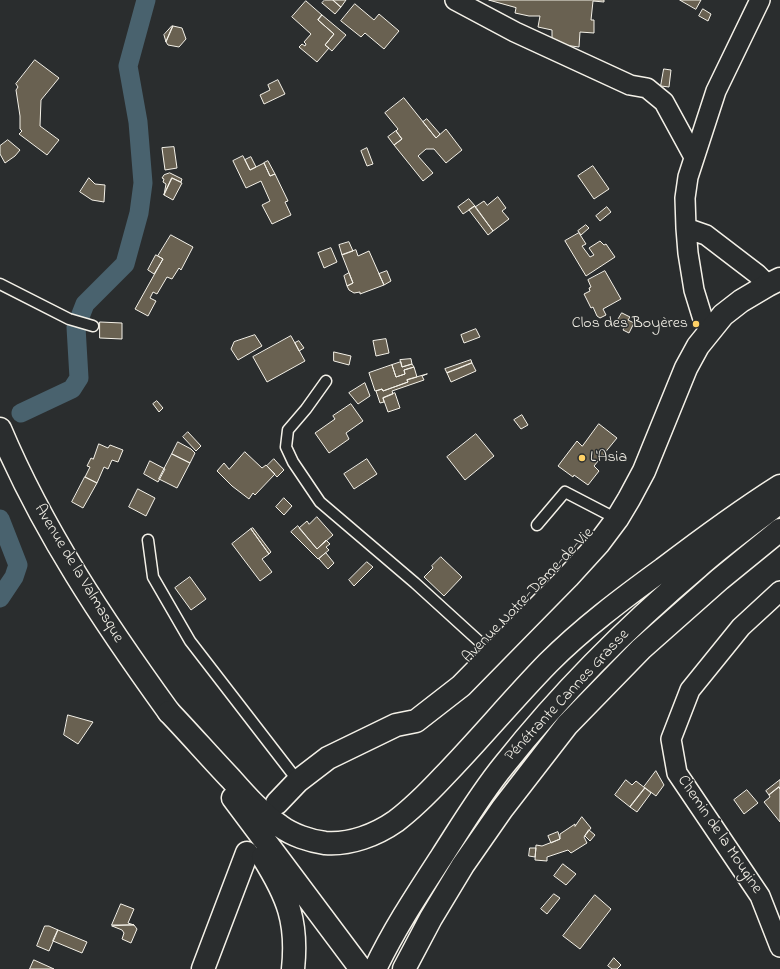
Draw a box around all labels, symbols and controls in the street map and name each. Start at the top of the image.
place label: Clos des Boyères [572,314,688,334]
marker: Clos des Boyères [691,319,701,329]
place label: L'Asia [590,448,627,468]
marker: L'Asia [577,453,587,463]
street label: Avenue de la Valmasque [29,501,127,647]
street label: Avenue Notre-Dame-de-Vie [459,524,599,668]
street label: Pénétrante Cannes Grasse [502,626,634,766]
street label: Chemin de la Mougine [672,772,766,898]

